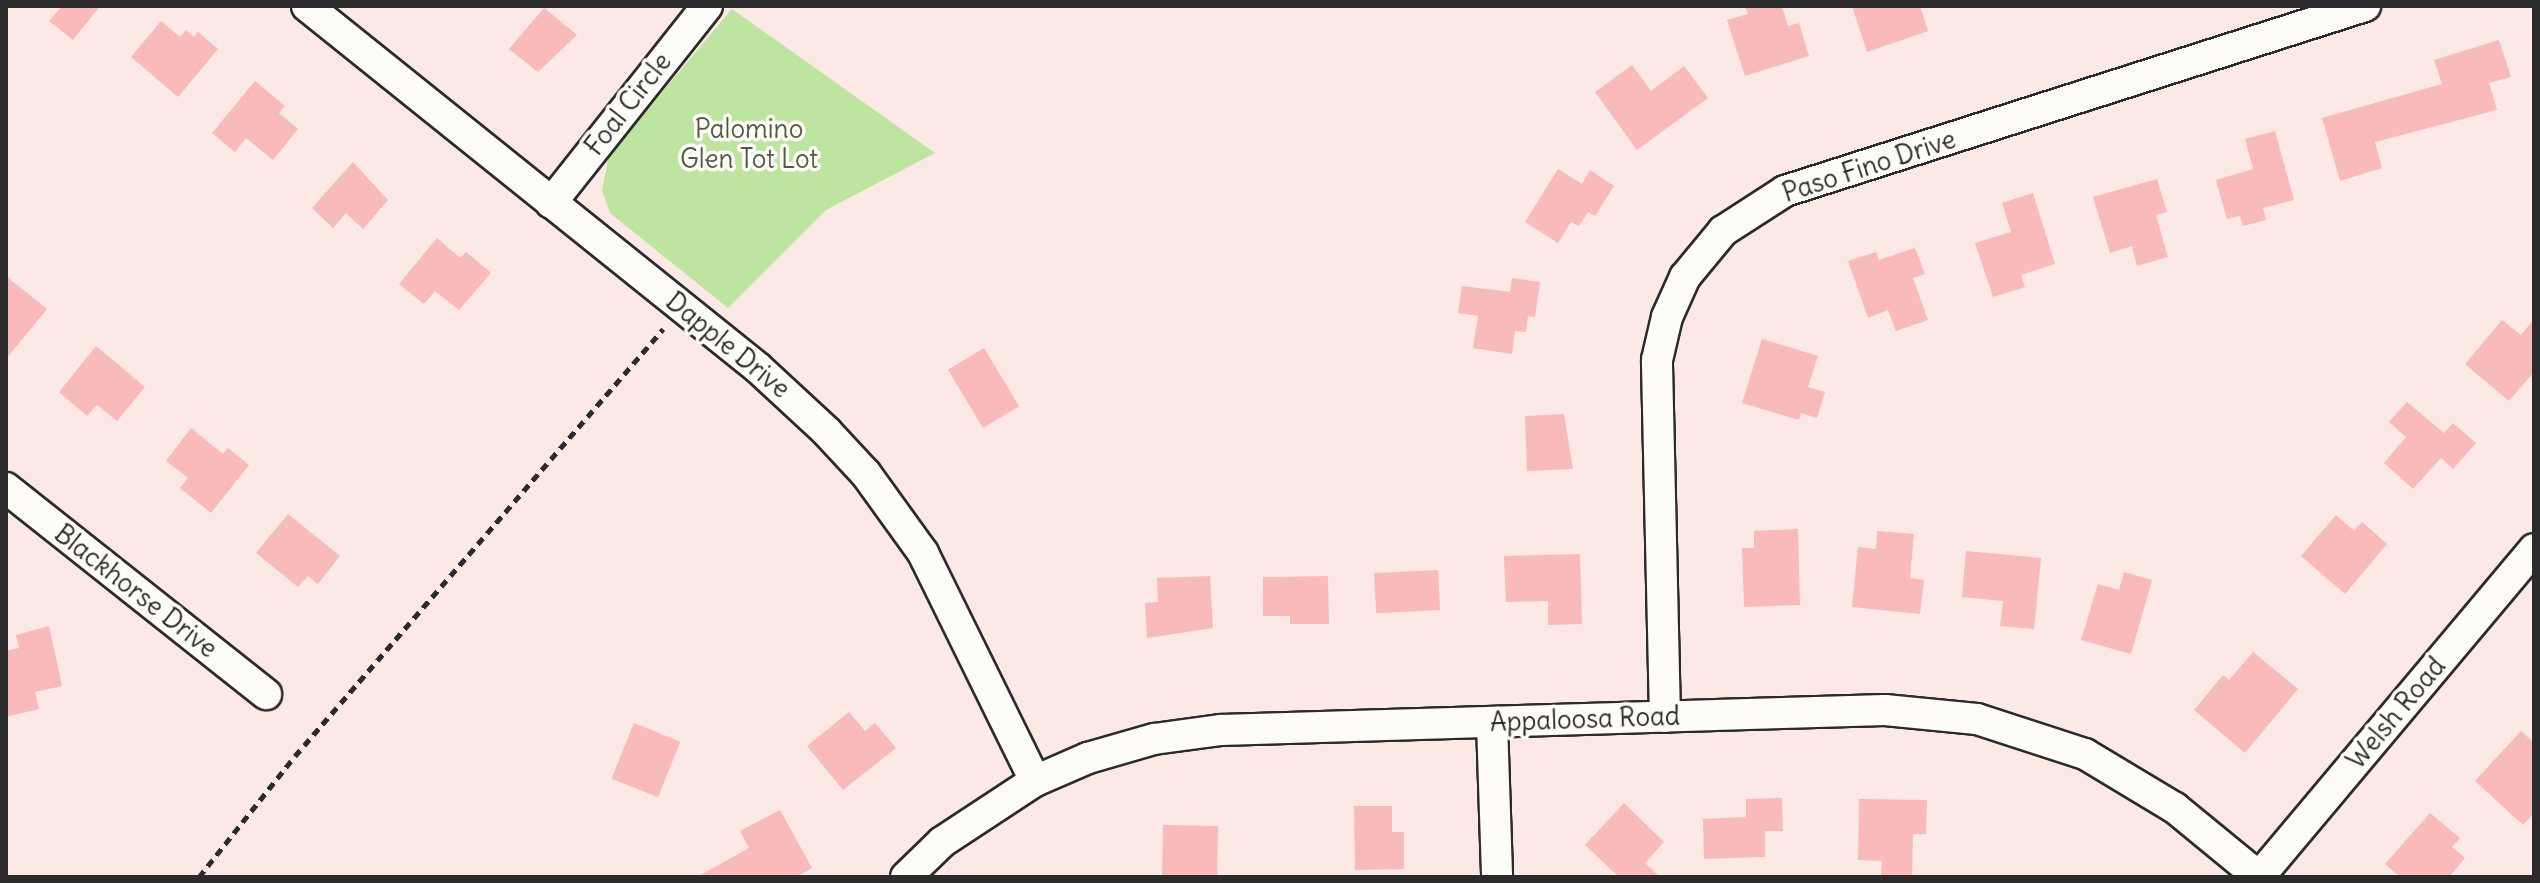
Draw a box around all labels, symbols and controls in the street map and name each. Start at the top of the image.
street label: Foal Circle [578,47,678,161]
park label: Palomino Glen Tot Lot [680,113,818,174]
street label: Paso Fino Drive [1778,123,1960,209]
street label: Dapple Drive [660,286,796,404]
street label: Blackhorse Drive [48,518,224,664]
street label: Welsh Road [2340,651,2452,775]
street label: Appaloosa Road [1489,700,1681,738]

